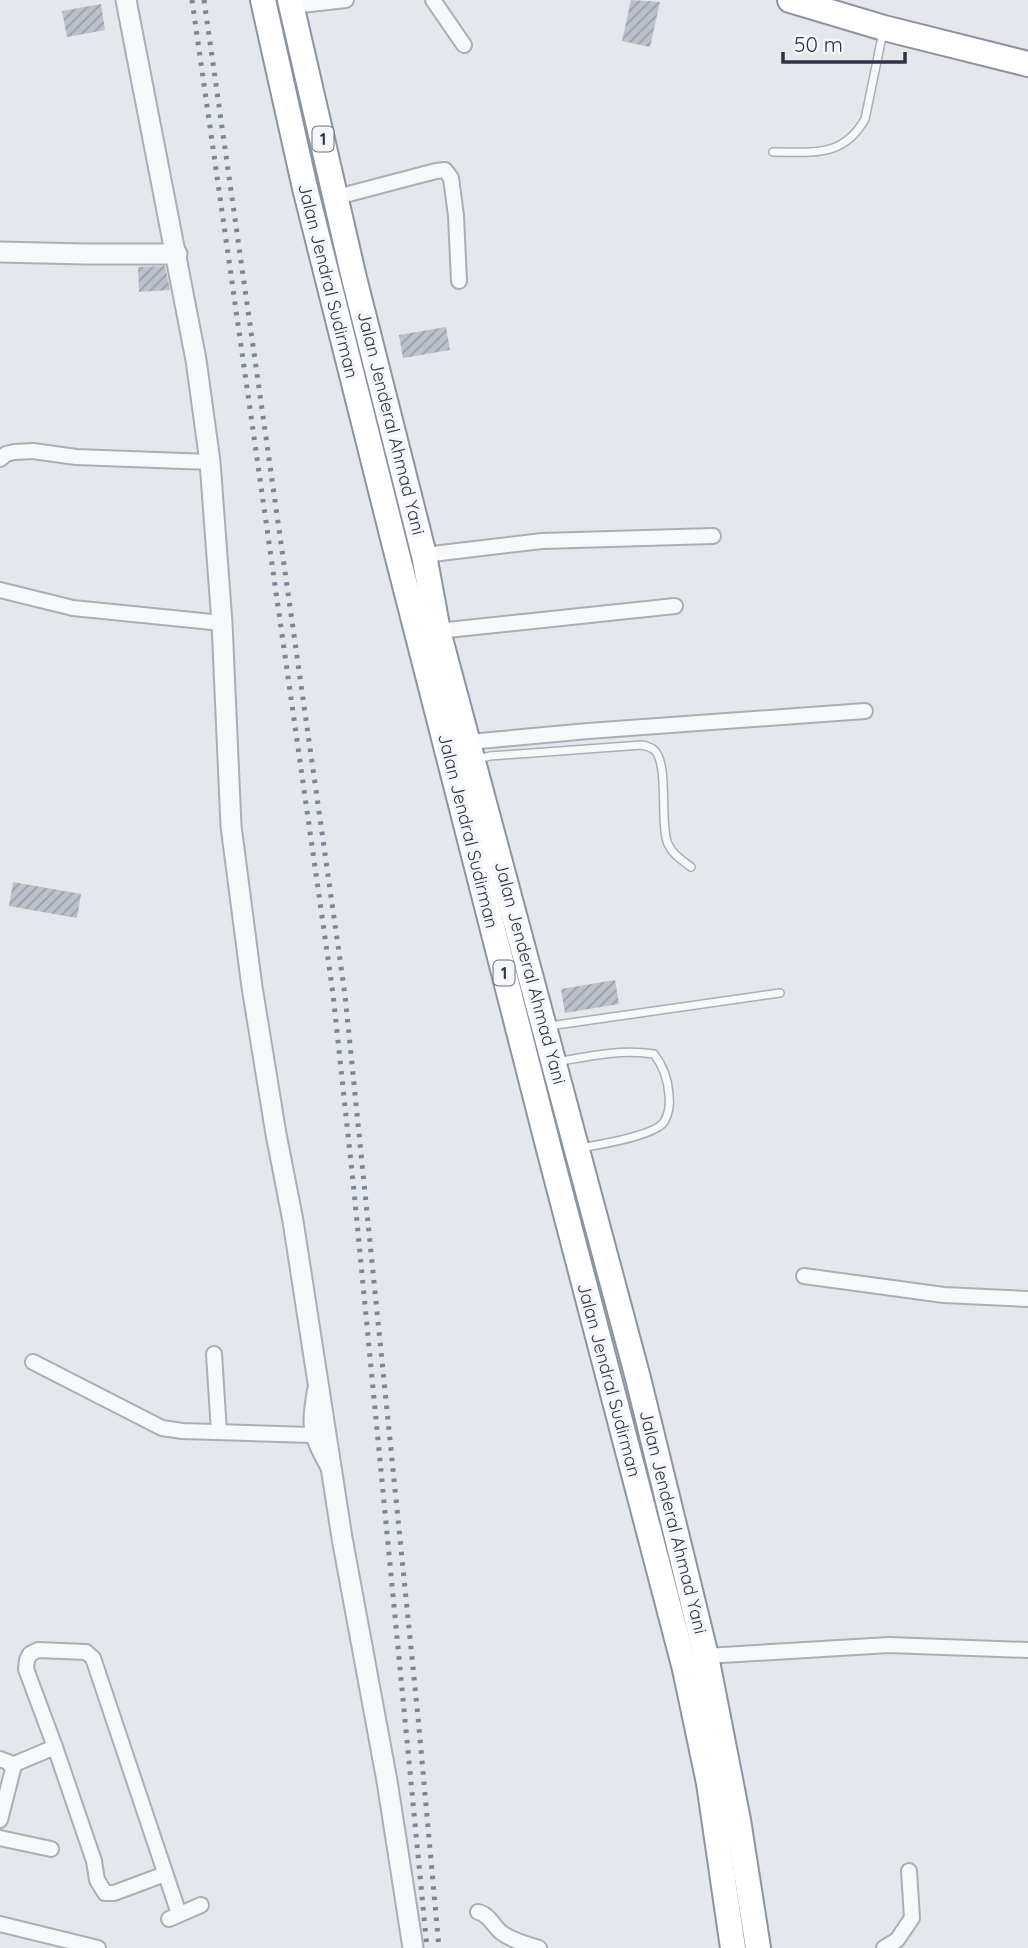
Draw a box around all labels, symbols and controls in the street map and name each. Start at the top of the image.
scale bar [783,21,906,65]
text: 50 m [794,31,843,57]
road number: 1 [312,127,334,152]
street label: Jalan Jendral Sudirman [293,181,364,381]
street label: Jalan Jenderal Ahmad Yani [353,309,430,537]
street label: Jalan Jendral Sudirman [433,731,504,931]
street label: Jalan Jenderal Ahmad Yani [490,859,571,1087]
road number: 1 [494,960,514,986]
street label: Jalan Jendral Sudirman [573,1280,646,1479]
street label: Jalan Jenderal Ahmad Yani [635,1408,712,1636]

